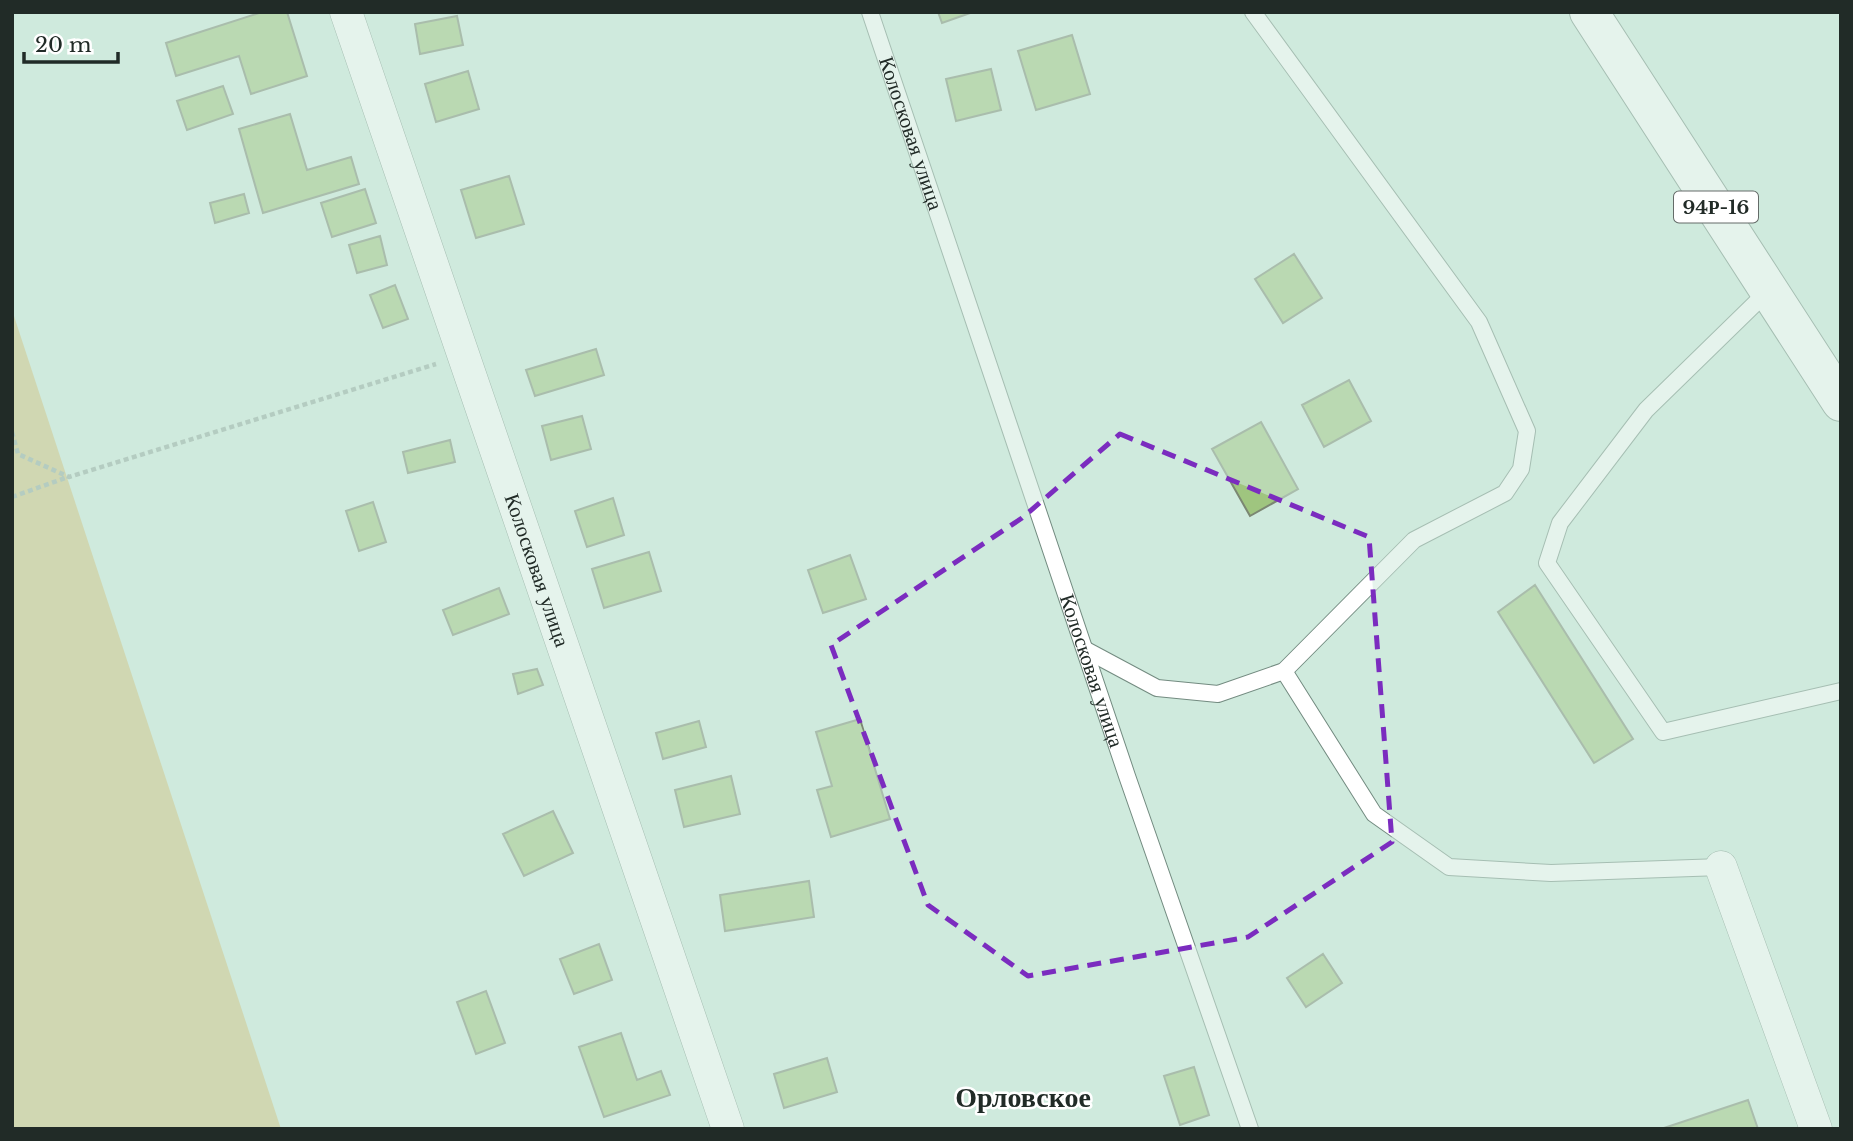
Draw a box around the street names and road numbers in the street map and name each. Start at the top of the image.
street label: Колосковая улица [873,53,949,214]
road number: 94Р-16 [1674,192,1758,223]
street label: Колосковая улица [499,490,575,651]
street label: Колосковая улица [1054,591,1130,751]

